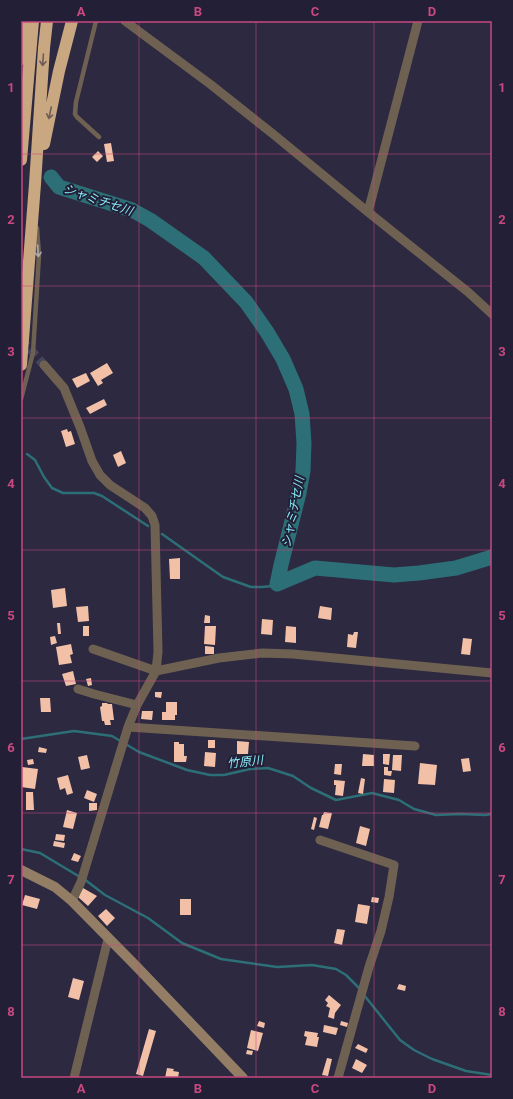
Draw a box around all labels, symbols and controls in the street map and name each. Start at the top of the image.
text: A [77,4,86,19]
text: B [194,4,202,19]
text: C [311,4,320,19]
text: D [428,4,436,19]
one-way arrow [40,53,47,66]
text: 1 [7,80,15,95]
text: 1 [498,80,506,95]
one-way arrow [46,107,54,120]
water label: シャミチセ川 [62,182,136,219]
text: 2 [7,212,15,227]
text: 2 [498,212,506,227]
one-way arrow [35,244,42,257]
text: 3 [7,344,15,359]
text: 3 [498,344,506,359]
water label: シャミチセ川 [279,473,307,549]
text: 4 [7,476,15,491]
text: 4 [498,476,506,491]
text: 5 [7,608,15,623]
text: 5 [498,608,506,623]
text: 6 [7,740,15,755]
text: 6 [498,740,506,755]
water label: 竹原川 [226,753,266,771]
text: 7 [7,872,15,887]
text: 7 [498,872,506,887]
text: 8 [7,1004,15,1019]
text: 8 [498,1004,506,1019]
text: A [77,1081,86,1096]
text: B [194,1081,202,1096]
text: C [311,1081,320,1096]
text: D [428,1081,436,1096]

